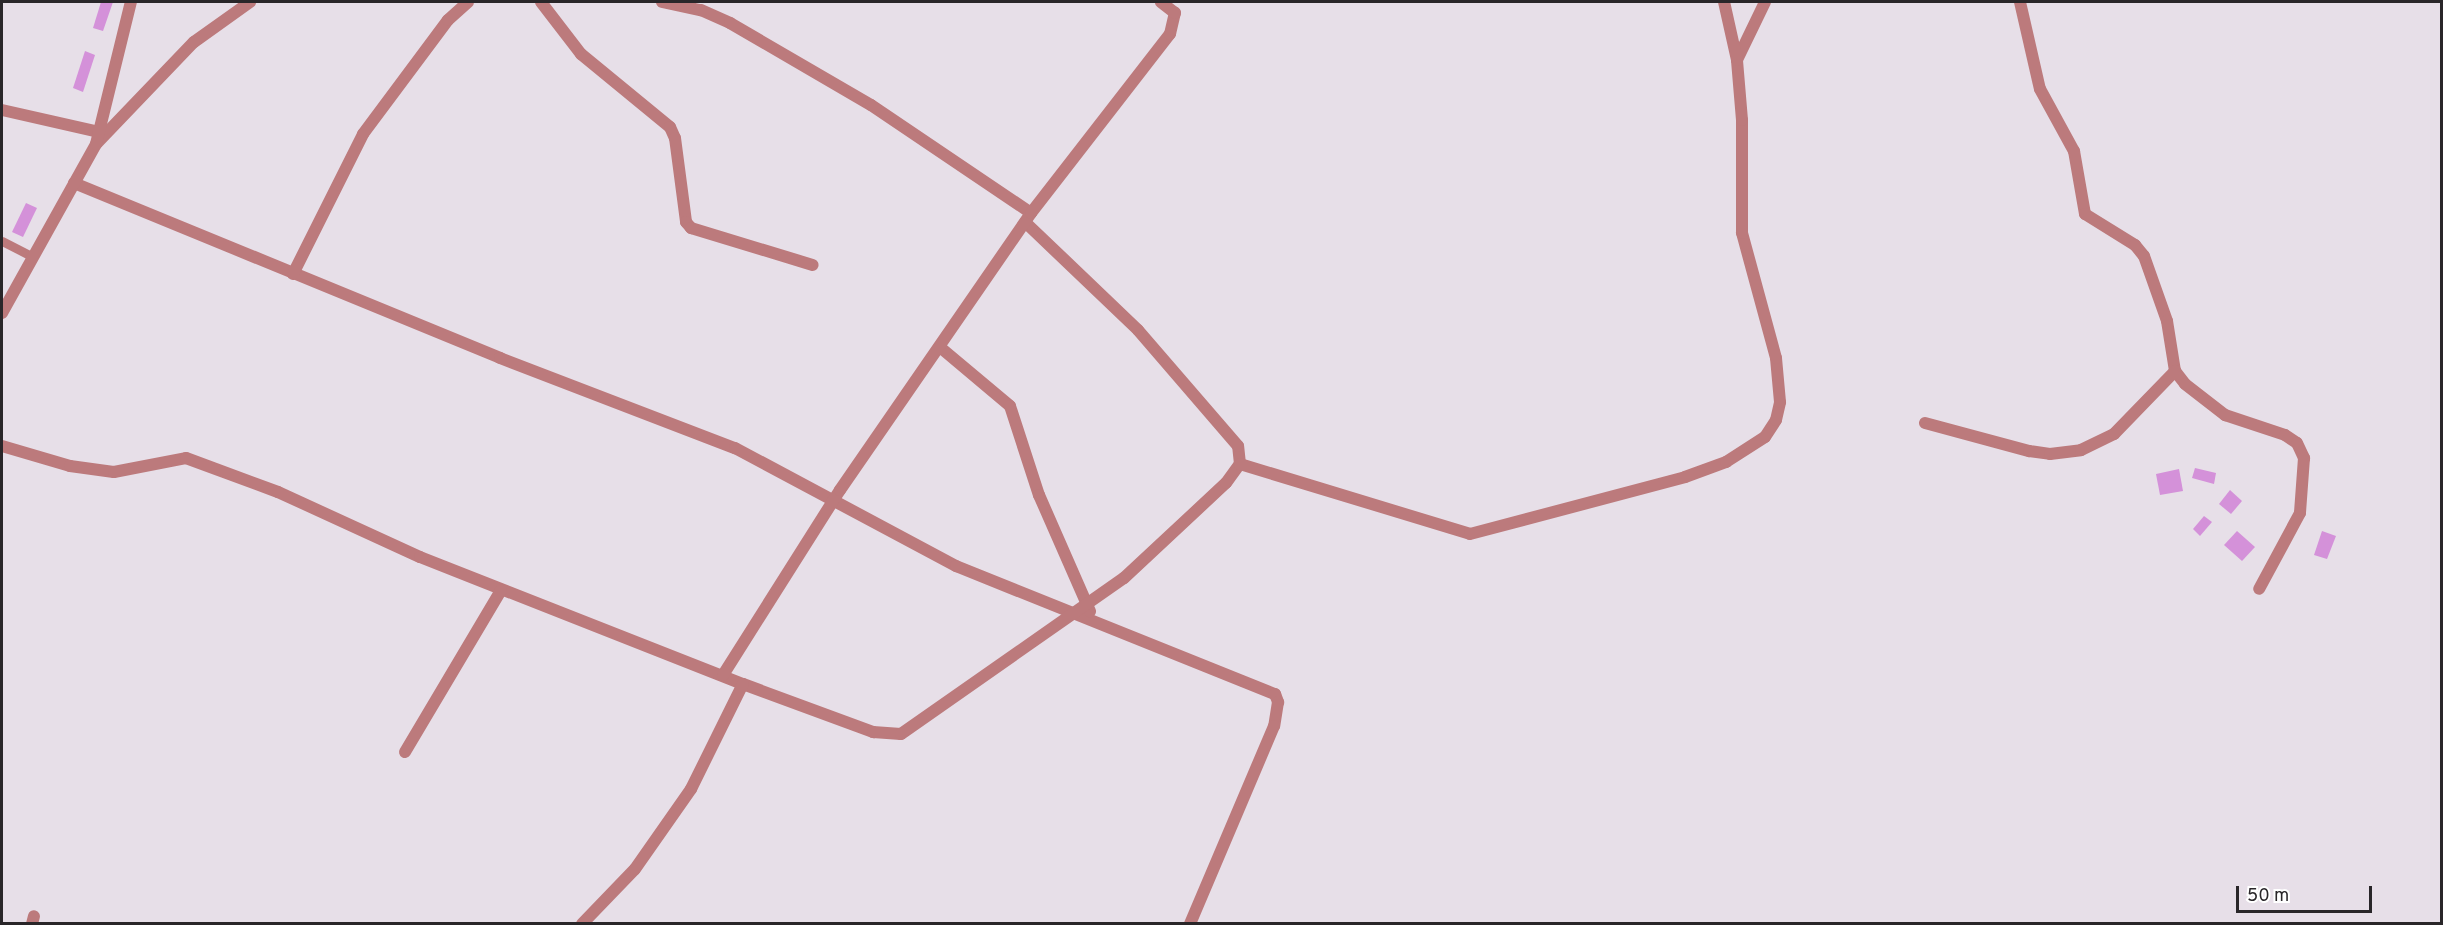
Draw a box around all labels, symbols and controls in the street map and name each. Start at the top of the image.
scale bar [2239,874,2376,912]
text: 50 m [2247,885,2289,908]

